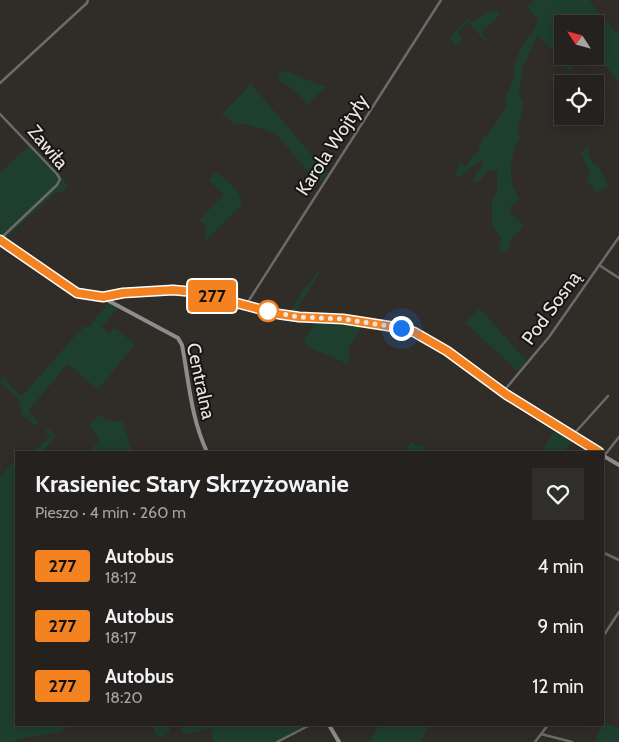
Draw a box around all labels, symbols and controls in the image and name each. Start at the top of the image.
north arrow [554,15,604,65]
map controls [554,15,604,125]
button: locate [554,75,604,125]
street label: Karola Wojtyły [291,90,373,200]
street label: Zawiła [23,120,73,174]
street label: Pod Sosną [517,266,586,349]
line badge: 277 [183,280,241,312]
text: 277 [198,285,226,307]
unlabelled marker [257,300,279,322]
your location [389,316,414,341]
street label: Centralna [182,341,220,421]
button: heart [532,468,584,520]
text: Krasieniec Stary Skrzyżowanie [35,469,349,498]
text: Pieszo · 4 min · 260 m [35,503,186,522]
text: Autobus [105,545,174,568]
text: 277 [49,555,76,577]
text: 4 min [537,555,584,578]
text: 18:12 [105,568,137,587]
text: Autobus [105,605,174,628]
text: 277 [49,615,76,637]
text: 9 min [538,615,584,638]
text: 18:17 [105,628,137,647]
text: Autobus [105,665,174,688]
text: 277 [49,675,76,697]
text: 12 min [532,675,584,698]
text: 18:20 [105,688,143,707]

